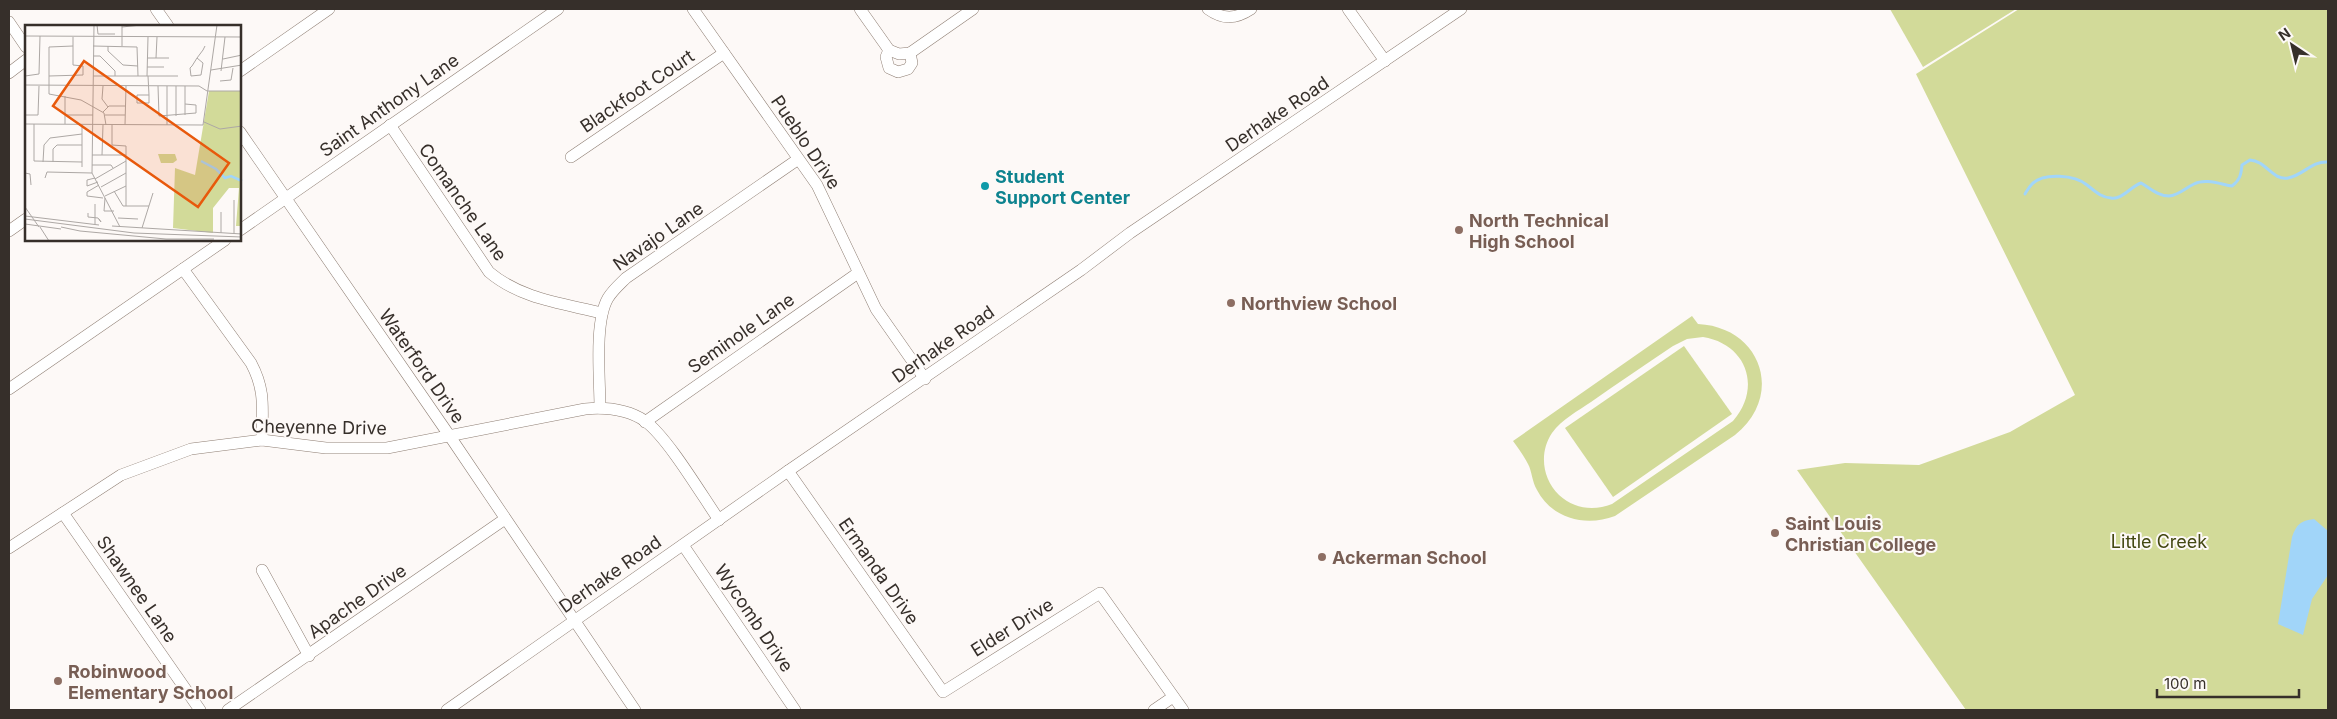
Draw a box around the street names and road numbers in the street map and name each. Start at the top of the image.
street label: Blackfoot Court [576,45,698,137]
street label: Saint Anthony Lane [315,49,463,161]
street label: Derhake Road [1221,72,1333,156]
street label: Pueblo Drive [767,91,845,193]
street label: Comanche Lane [415,139,511,265]
street label: Navajo Lane [609,197,707,275]
street label: Seminole Lane [684,289,798,377]
street label: Derhake Road [888,301,998,387]
street label: Waterford Drive [375,305,469,427]
street label: Cheyenne Drive [251,415,387,439]
street label: Ermanda Drive [834,514,924,628]
street label: Derhake Road [555,531,665,617]
street label: Shawnee Lane [93,532,181,646]
street label: Apache Drive [304,559,410,643]
street label: Wycomb Drive [710,560,798,676]
street label: Elder Drive [967,593,1057,661]

